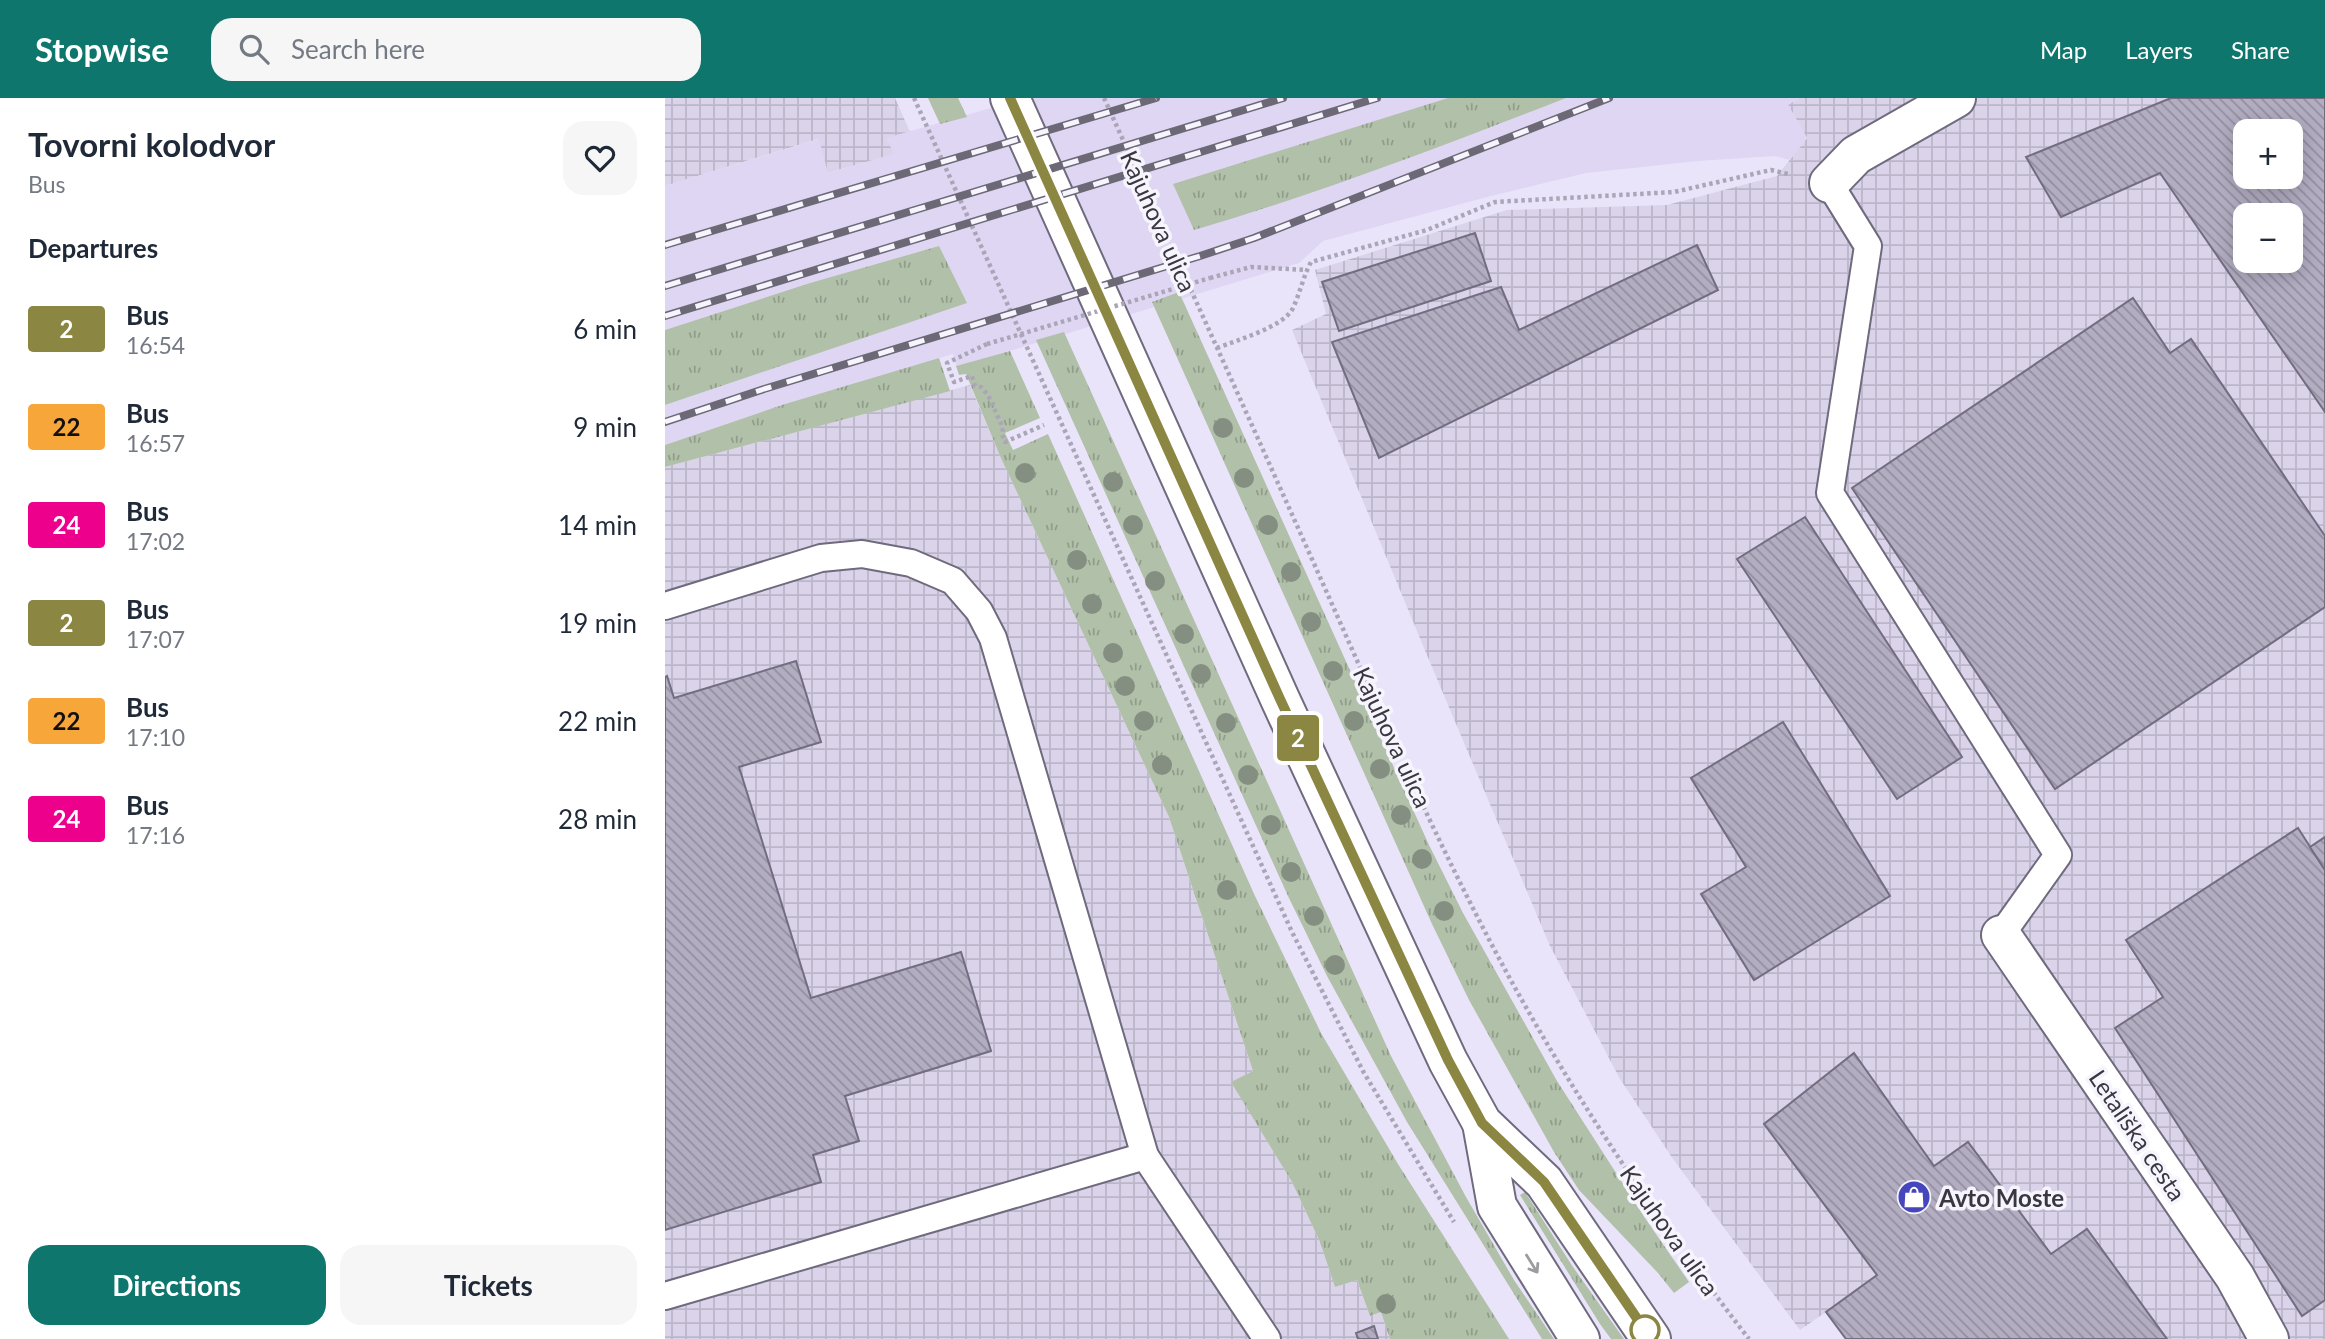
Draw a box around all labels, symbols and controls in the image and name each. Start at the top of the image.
search box [211,18,701,81]
text: Stopwise [35,29,169,69]
icon: search [235,30,273,68]
text: Search here [291,33,425,65]
text: Map [2040,35,2087,64]
text: Layers [2125,35,2193,64]
text: Share [2231,35,2290,64]
map controls [2233,119,2303,273]
button: + [2233,119,2303,189]
button: heart [563,121,637,195]
text: Tovorni kolodvor [28,124,275,164]
street label: Kajuhova ulica [1115,146,1203,296]
text: Bus [28,170,65,198]
button: − [2233,203,2303,273]
text: Departures [28,232,158,264]
text: Bus [126,299,169,331]
text: 6 min [573,313,637,345]
text: 2 [60,314,73,343]
text: 16:54 [126,331,185,359]
text: Bus [126,397,169,429]
text: 9 min [573,411,637,443]
text: 22 [53,412,80,441]
text: 16:57 [126,429,185,457]
text: Bus [126,495,169,527]
text: 14 min [558,509,637,541]
text: 24 [53,510,80,539]
text: 17:02 [126,527,185,555]
text: Bus [126,593,169,625]
text: 19 min [558,607,637,639]
text: 2 [60,608,73,637]
text: 17:07 [126,625,185,653]
street label: Kajuhova ulica [1348,662,1438,812]
text: Bus [126,691,169,723]
text: 22 min [558,705,637,737]
text: 22 [53,706,80,735]
line badge: 2 [1275,715,1321,761]
text: 17:10 [126,723,185,751]
text: 2 [1291,723,1305,752]
text: Bus [126,789,169,821]
text: 28 min [558,803,637,835]
text: 24 [53,804,80,833]
text: 17:16 [126,821,185,849]
street label: Letališka cesta [2084,1064,2192,1206]
street label: Kajuhova ulica [1615,1159,1725,1301]
shop icon: Avto Moste [1895,1178,1933,1216]
place label: Avto Moste [1938,1183,2064,1212]
button: Directions [28,1245,326,1325]
button: Tickets [340,1245,637,1325]
one-way arrow [1525,1254,1539,1274]
unlabelled marker [1630,1315,1660,1339]

